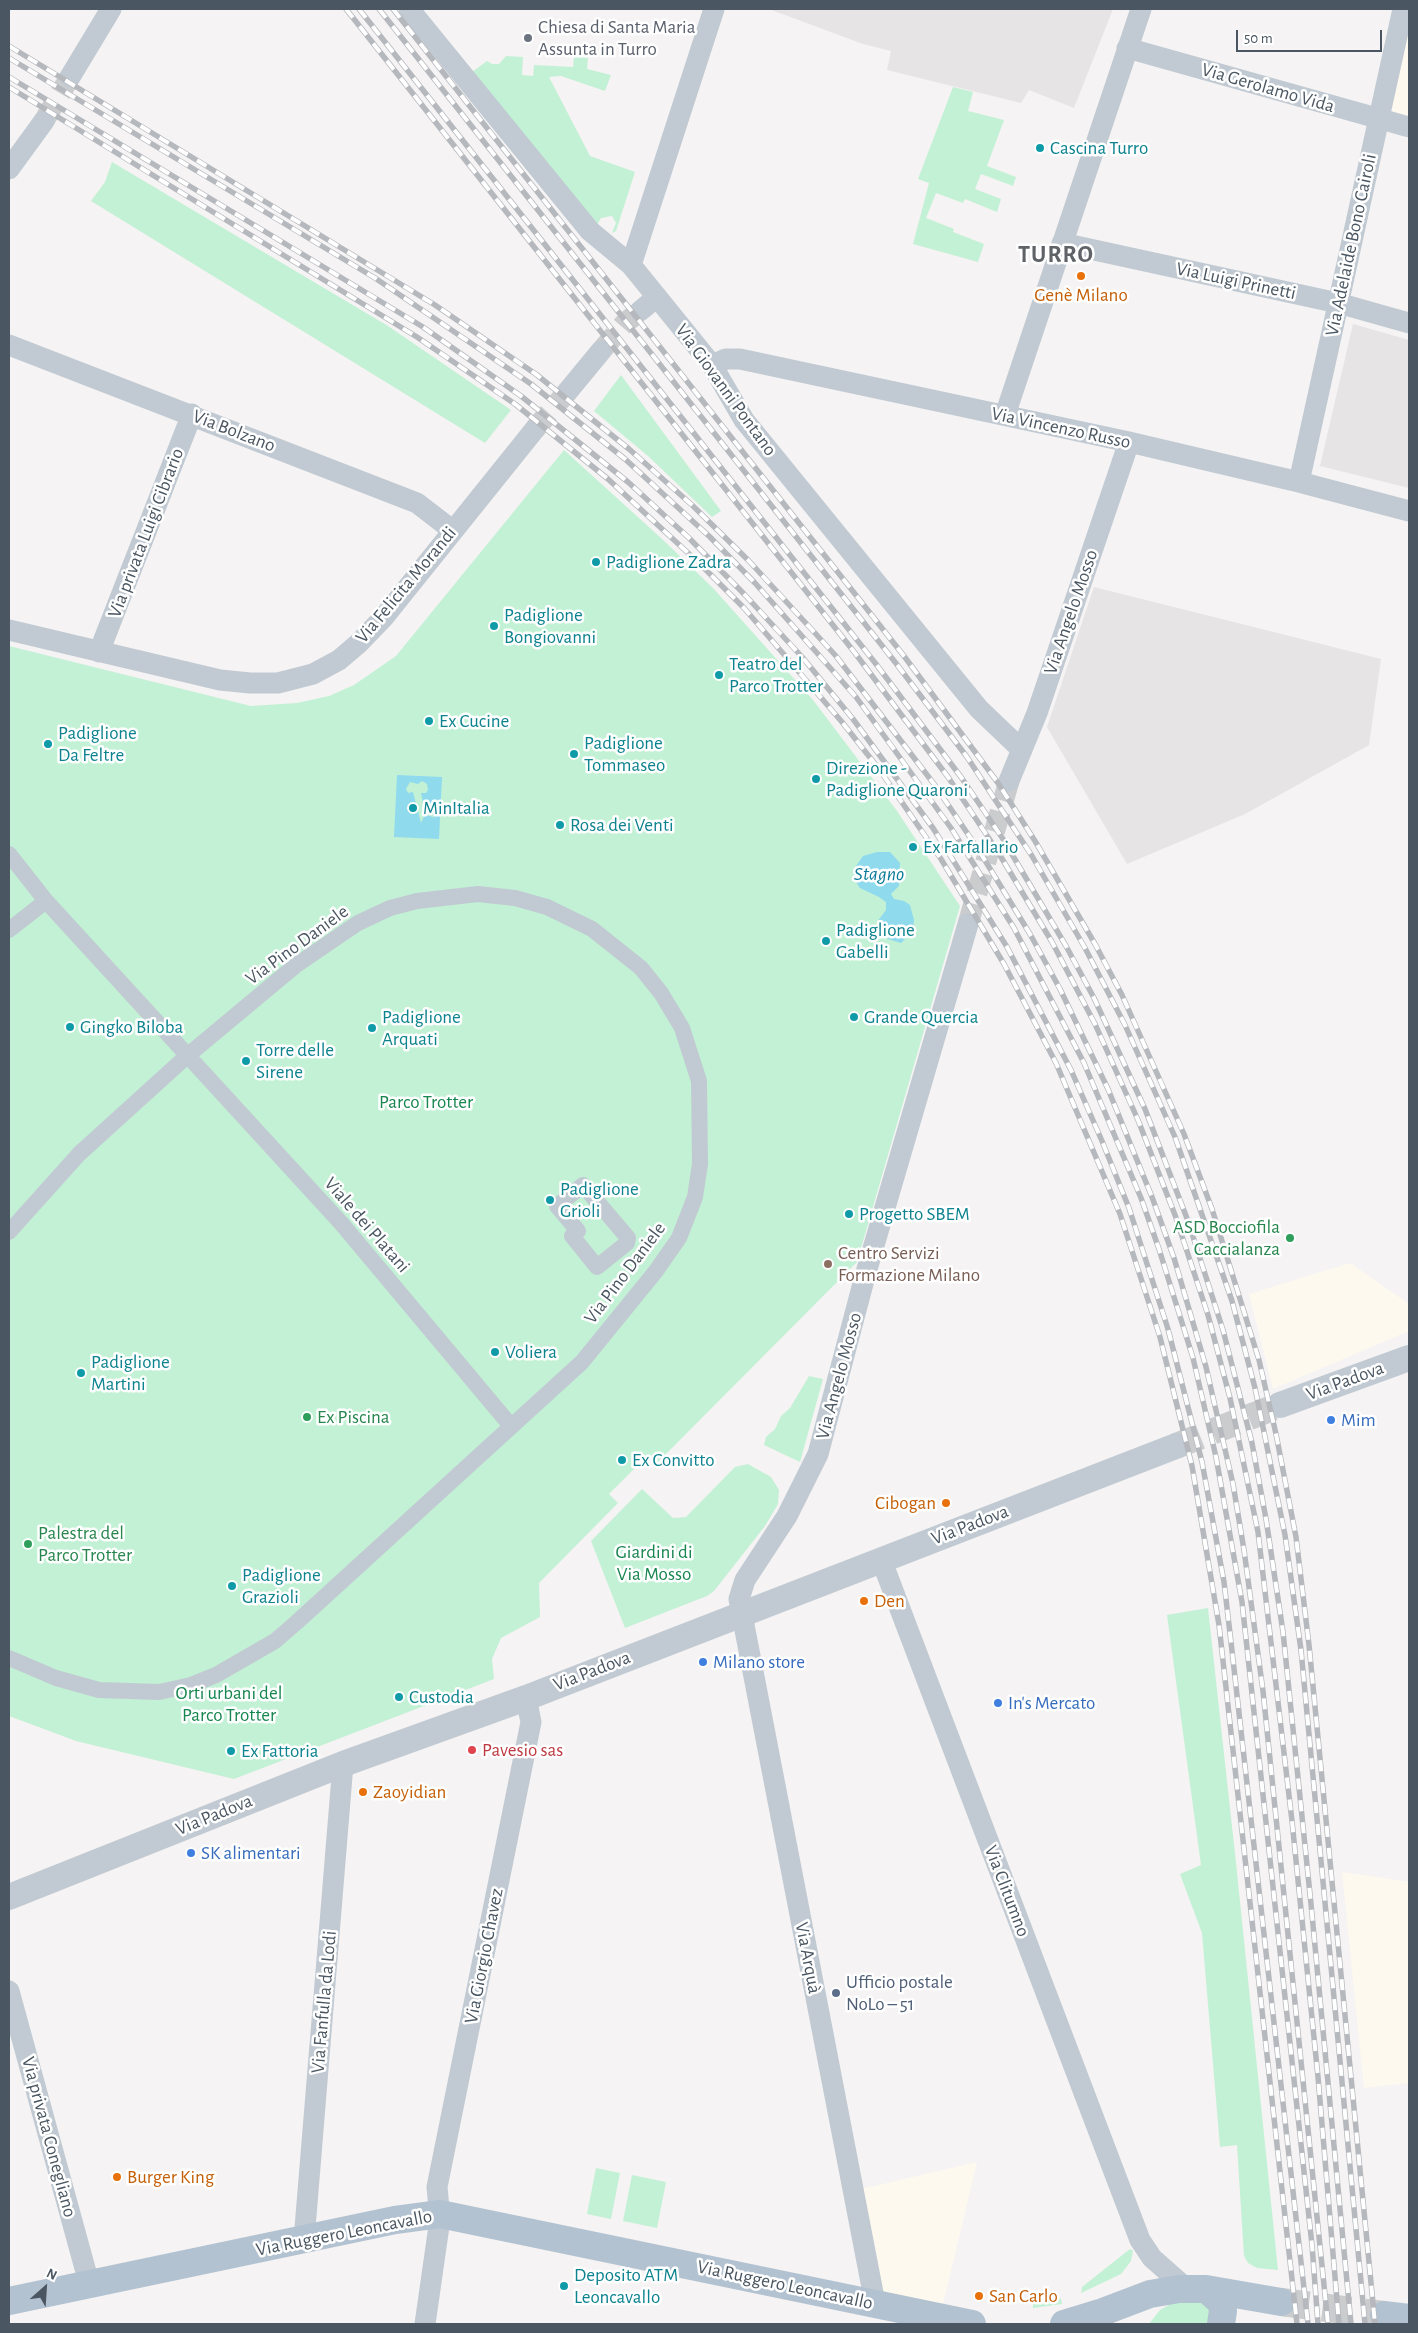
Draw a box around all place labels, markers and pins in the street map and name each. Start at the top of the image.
place label: Chiesa di Santa Maria Assunta in Turro [538,16,695,60]
marker: Chiesa di Santa Maria Assunta in Turro [522,32,534,44]
place label: Cascina Turro [1050,137,1148,159]
marker: Cascina Turro [1034,142,1046,154]
marker: Genè Milano [1075,270,1087,282]
place label: Genè Milano [1034,284,1128,306]
place label: Padiglione Zadra [606,551,731,573]
marker: Padiglione Zadra [590,556,602,568]
place label: Padiglione Bongiovanni [504,604,596,648]
marker: Padiglione Bongiovanni [488,620,500,632]
place label: Teatro del Parco Trotter [729,653,823,697]
marker: Teatro del Parco Trotter [713,669,725,681]
place label: Ex Cucine [439,710,509,732]
marker: Ex Cucine [423,715,435,727]
place label: Padiglione Da Feltre [58,722,137,766]
place label: Padiglione Tommaseo [584,732,665,776]
marker: Padiglione Da Feltre [42,738,54,750]
marker: Padiglione Tommaseo [568,748,580,760]
place label: Direzione - Padiglione Quaroni [826,757,968,801]
marker: Direzione - Padiglione Quaroni [810,773,822,785]
place label: MinItalia [423,797,490,819]
marker: MinItalia [407,802,419,814]
place label: Rosa dei Venti [570,814,674,836]
marker: Rosa dei Venti [554,819,566,831]
place label: Ex Farfallario [923,836,1018,858]
marker: Ex Farfallario [907,841,919,853]
place label: Padiglione Gabelli [836,919,915,963]
marker: Padiglione Gabelli [820,935,832,947]
place label: Padiglione Arquati [382,1006,461,1050]
place label: Grande Quercia [864,1006,978,1028]
marker: Grande Quercia [848,1011,860,1023]
place label: Gingko Biloba [80,1016,183,1038]
marker: Gingko Biloba [64,1021,76,1033]
marker: Padiglione Arquati [366,1022,378,1034]
place label: Torre delle Sirene [256,1039,334,1083]
marker: Torre delle Sirene [240,1055,252,1067]
place label: Padiglione Grioli [560,1178,639,1222]
marker: Padiglione Grioli [544,1194,556,1206]
place label: Progetto SBEM [859,1203,970,1225]
marker: Progetto SBEM [843,1208,855,1220]
place label: ASD Bocciofila Caccialanza [1173,1216,1280,1260]
marker: ASD Bocciofila Caccialanza [1284,1232,1296,1244]
place label: Centro Servizi Formazione Milano [838,1242,980,1286]
marker: Centro Servizi Formazione Milano [822,1258,834,1270]
place label: Voliera [505,1341,557,1363]
marker: Voliera [489,1346,501,1358]
place label: Padiglione Martini [91,1351,170,1395]
marker: Padiglione Martini [75,1367,87,1379]
place label: Ex Piscina [317,1406,390,1428]
place label: Mim [1341,1409,1376,1431]
marker: Ex Piscina [301,1411,313,1423]
marker: Mim [1325,1414,1337,1426]
place label: Ex Convitto [632,1449,714,1471]
marker: Ex Convitto [616,1454,628,1466]
place label: Cibogan [875,1492,936,1514]
marker: Cibogan [940,1497,952,1509]
place label: Palestra del Parco Trotter [38,1522,132,1566]
marker: Palestra del Parco Trotter [22,1538,34,1550]
place label: Padiglione Grazioli [242,1564,321,1608]
marker: Padiglione Grazioli [226,1580,238,1592]
place label: Den [874,1590,905,1612]
marker: Den [858,1595,870,1607]
place label: Milano store [713,1651,805,1673]
marker: Milano store [697,1656,709,1668]
place label: Custodia [409,1686,474,1708]
marker: Custodia [393,1691,405,1703]
place label: In's Mercato [1008,1692,1095,1714]
marker: In's Mercato [992,1697,1004,1709]
place label: Pavesio sas [482,1739,563,1761]
place label: Ex Fattoria [241,1740,319,1762]
marker: Pavesio sas [466,1744,478,1756]
marker: Ex Fattoria [225,1745,237,1757]
place label: Zaoyidian [373,1781,446,1803]
marker: Zaoyidian [357,1786,369,1798]
place label: SK alimentari [201,1842,301,1864]
marker: SK alimentari [185,1847,197,1859]
place label: Ufficio postale NoLo – 51 [846,1971,953,2015]
marker: Ufficio postale NoLo – 51 [830,1987,842,1999]
place label: Burger King [127,2166,214,2188]
marker: Burger King [111,2171,123,2183]
place label: Deposito ATM Leoncavallo [574,2264,678,2308]
marker: Deposito ATM Leoncavallo [558,2280,570,2292]
place label: San Carlo [989,2285,1058,2307]
marker: San Carlo [973,2290,985,2302]

